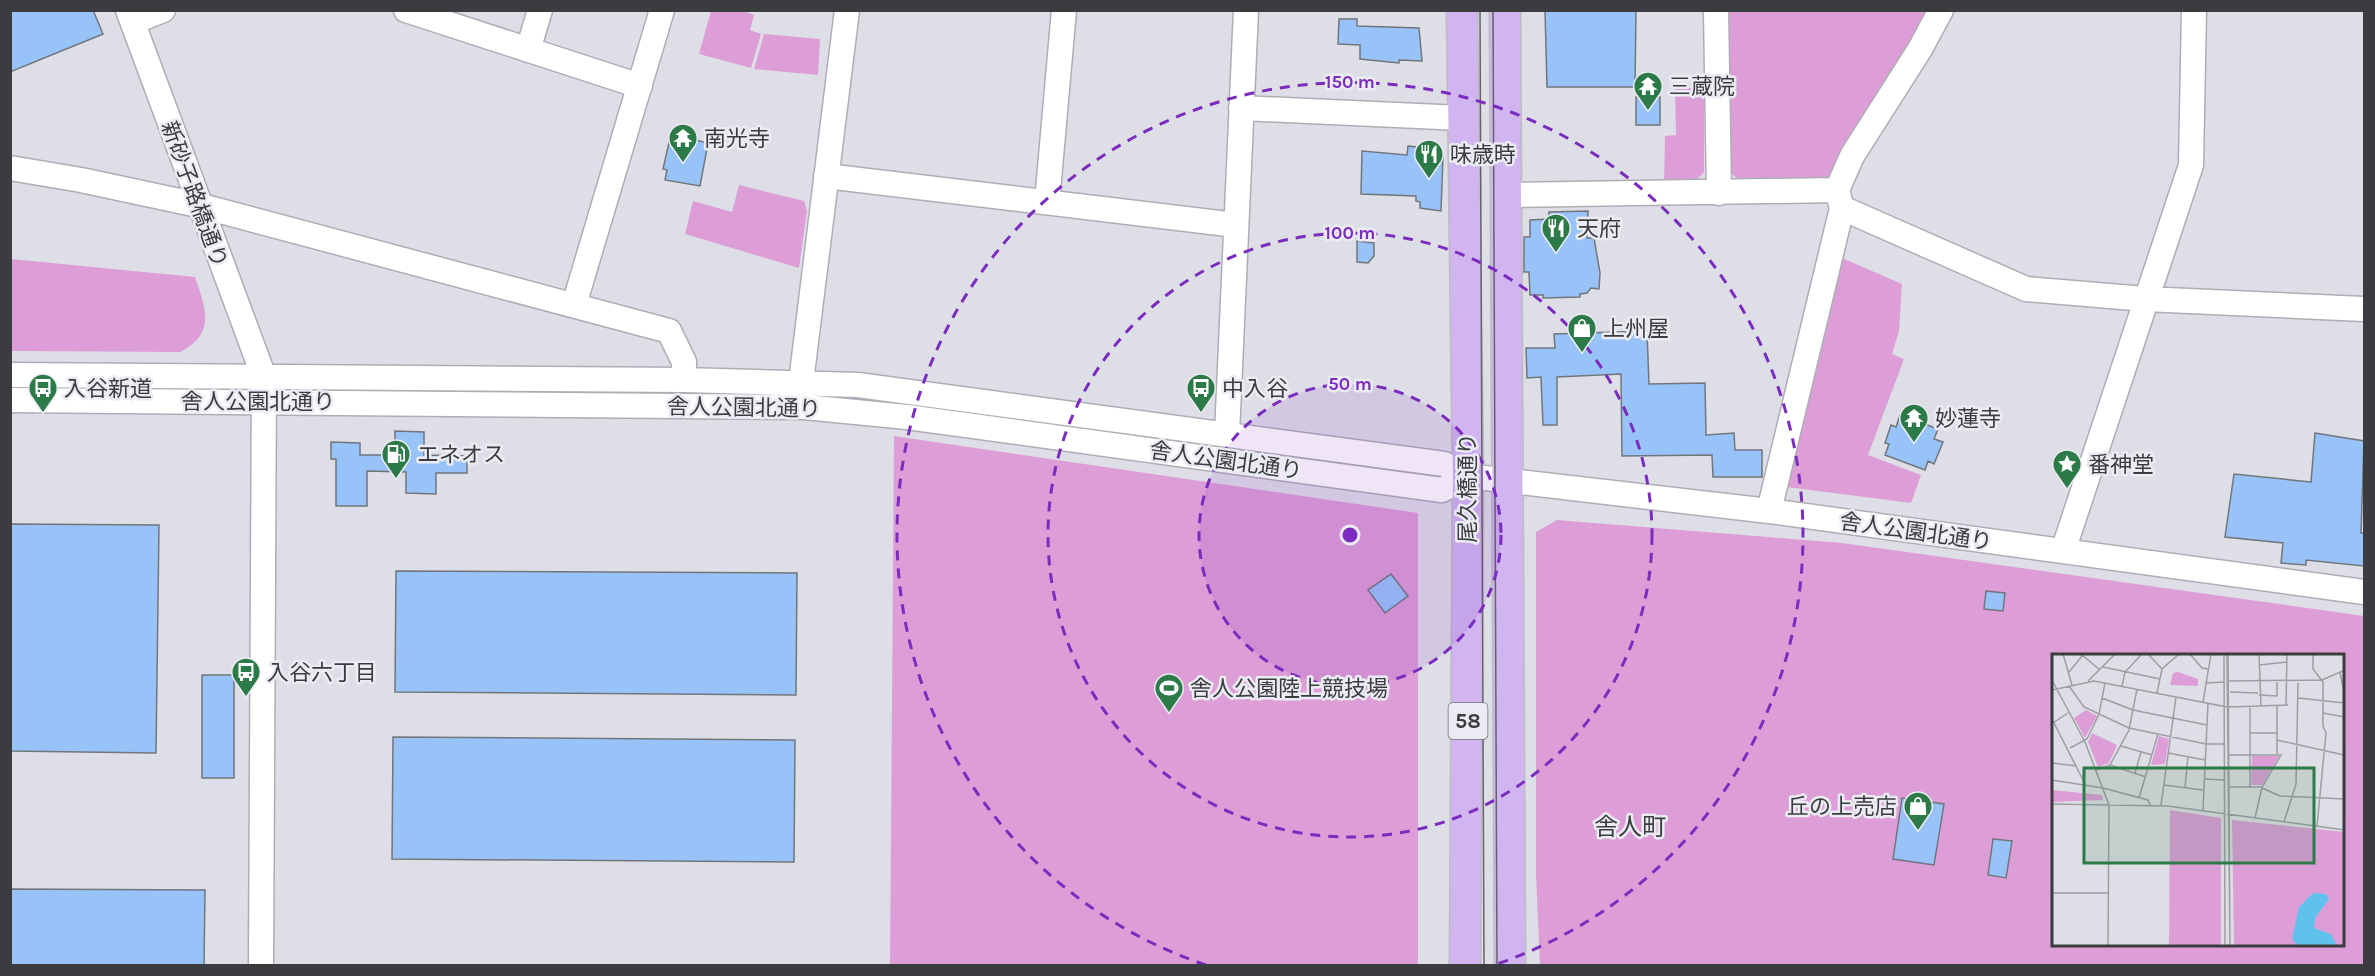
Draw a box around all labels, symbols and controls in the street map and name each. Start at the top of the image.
temple icon: 三蔵院 [1632,70,1664,112]
text: 150 m [1325,71,1375,93]
place label: 三蔵院 [1669,74,1735,100]
street label: 新砂子路橋通り [156,118,233,271]
temple icon: 南光寺 [667,122,699,164]
place label: 南光寺 [704,126,770,152]
restaurant icon: 味歳時 [1413,138,1445,180]
place label: 味歳時 [1450,142,1516,168]
restaurant icon: 天府 [1540,212,1572,254]
place label: 天府 [1577,216,1621,242]
text: 100 m [1325,222,1375,244]
shop icon: 上州屋 [1566,312,1598,354]
place label: 上州屋 [1603,316,1669,342]
bus stop icon: 入谷新道 [27,372,59,414]
bus stop icon: 中入谷 [1185,372,1217,414]
text: 50 m [1328,373,1372,395]
place label: 入谷新道 [64,376,152,402]
place label: 中入谷 [1222,376,1288,402]
street label: 舎人公園北通り [181,389,335,415]
street label: 舎人公園北通り [667,394,821,422]
temple icon: 妙蓮寺 [1898,402,1930,444]
place label: 妙蓮寺 [1935,406,2001,432]
street label: 尾久橋通り [1455,433,1481,543]
street label: 舎人公園北通り [1148,437,1304,485]
fuel station icon: エネオス [380,438,412,480]
place label: エネオス [417,442,505,468]
place icon: 番神堂 [2051,448,2083,490]
place label: 番神堂 [2088,452,2154,478]
street label: 舎人公園北通り [1838,508,1994,556]
centre of rings [1340,525,1360,545]
inset map [2052,654,2345,946]
bus stop icon: 入谷六丁目 [230,656,262,698]
place label: 入谷六丁目 [267,660,377,686]
sports icon: 舎人公園陸上競技場 [1153,672,1185,714]
place label: 舎人公園陸上競技場 [1190,676,1388,702]
road number: 58 [1448,703,1488,739]
shop icon: 丘の上売店 [1902,790,1934,832]
place label: 丘の上売店 [1787,794,1897,820]
district label: 舎人町 [1594,813,1666,841]

